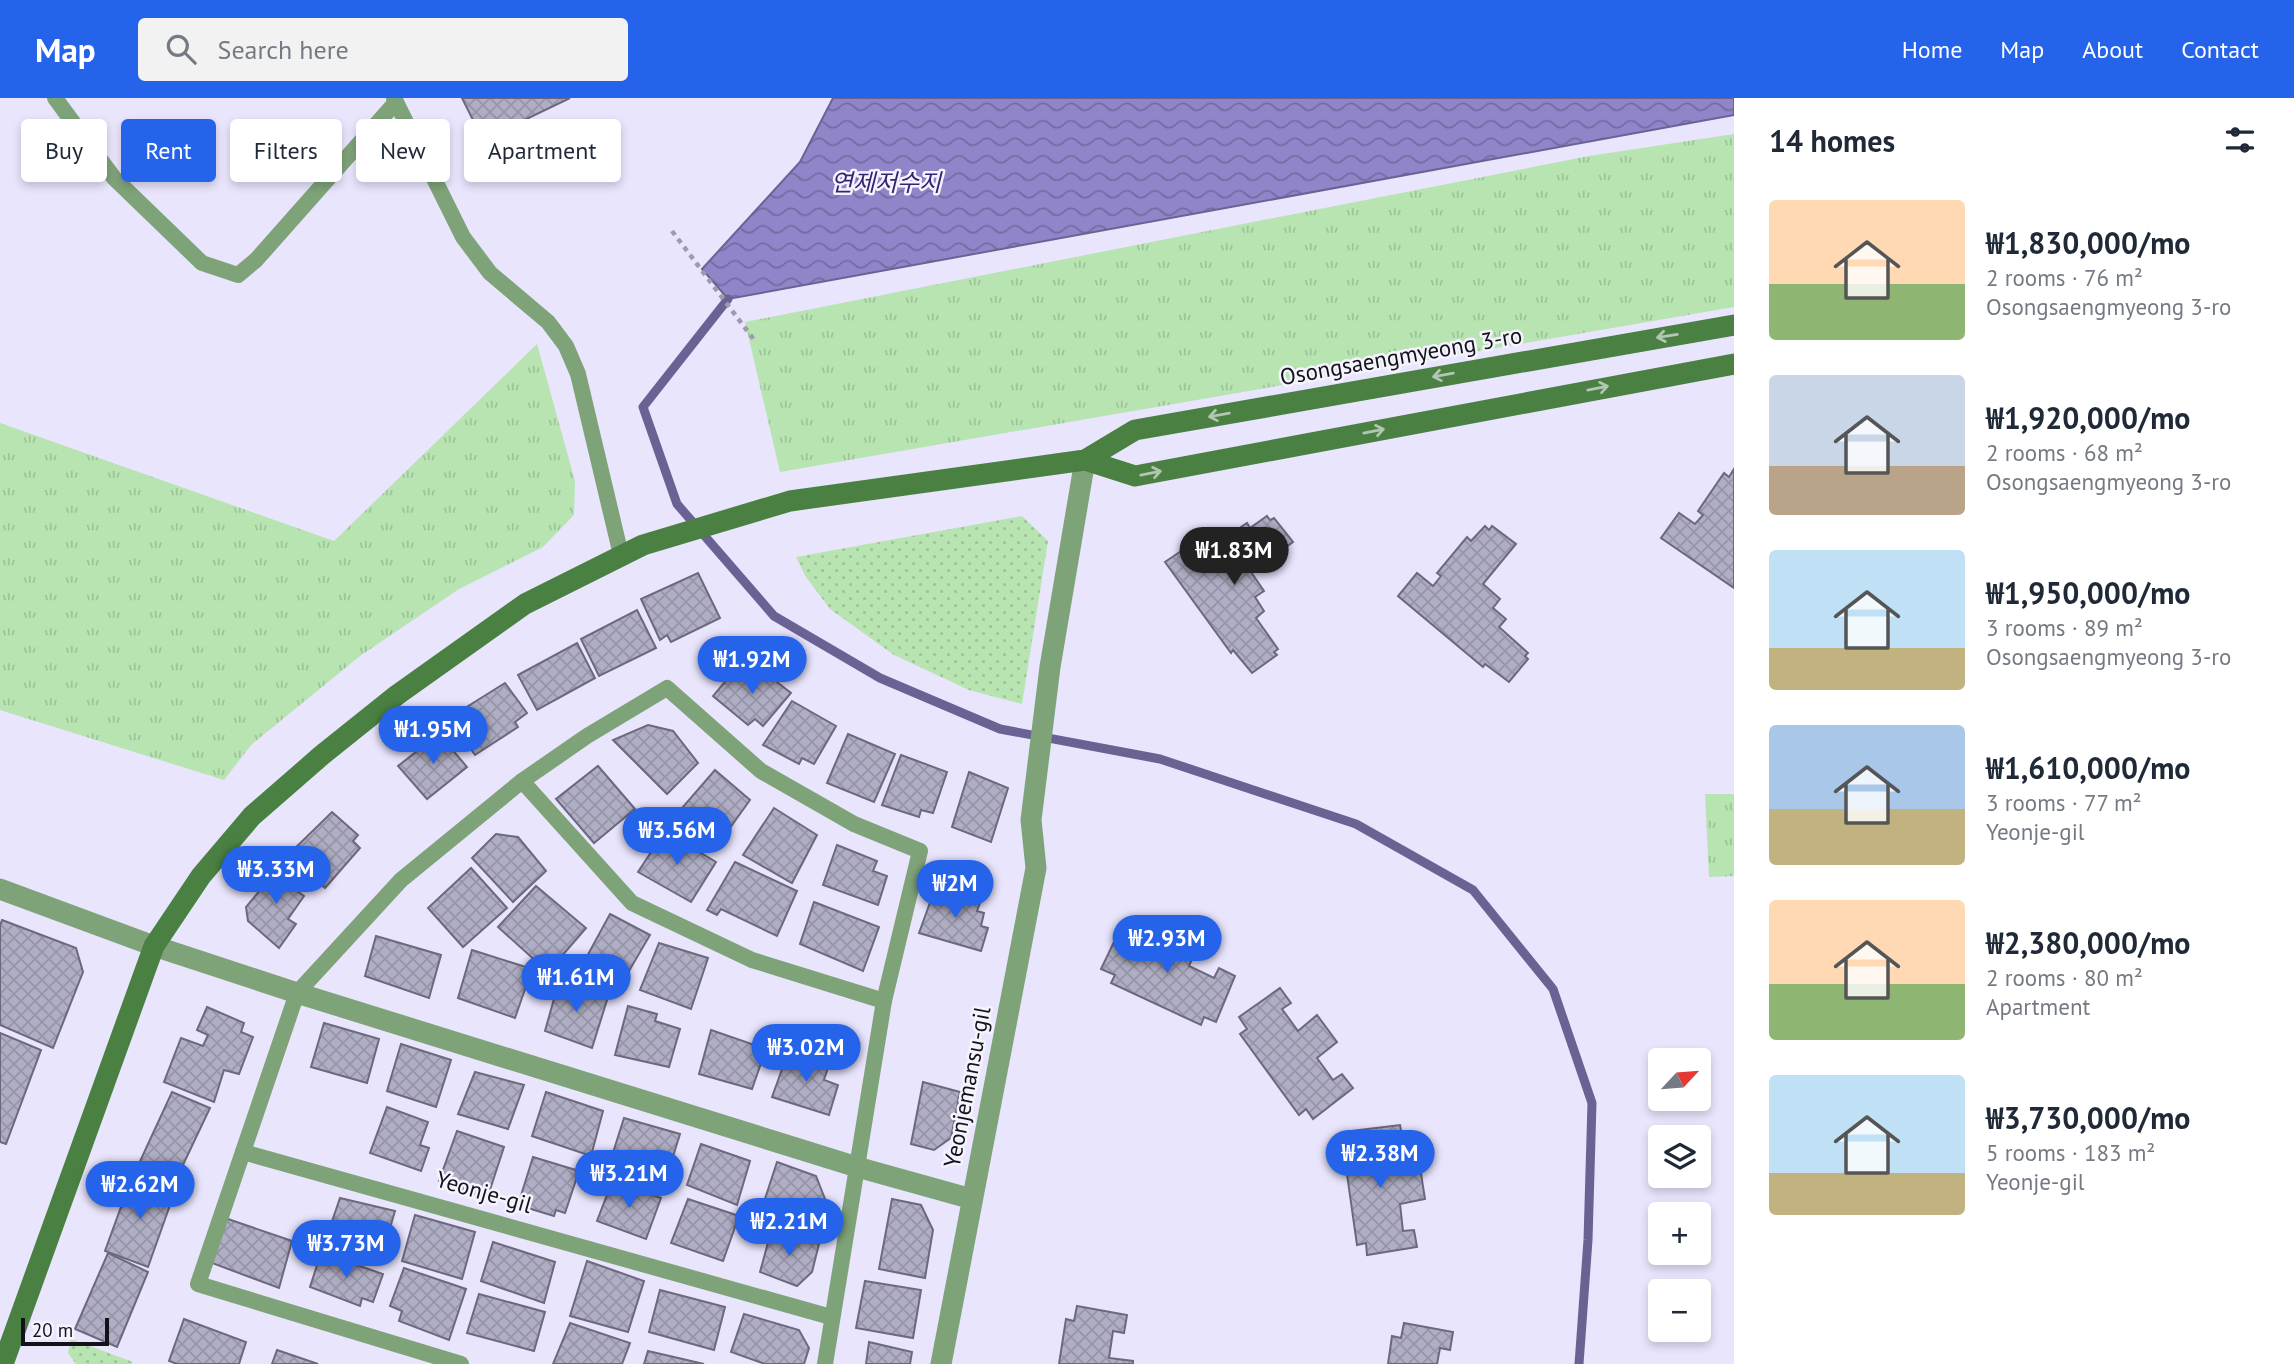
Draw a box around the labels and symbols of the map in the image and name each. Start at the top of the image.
water label: 연제저수지 [831,167,943,198]
street label: Osongsaengmyeong 3-ro [1278,320,1524,391]
one-way arrow [1656,330,1679,343]
one-way arrow [1432,369,1455,382]
one-way arrow [1586,381,1609,394]
one-way arrow [1208,409,1231,422]
one-way arrow [1362,423,1385,437]
one-way arrow [1139,466,1162,480]
pin: ₩1.83M [1177,528,1291,587]
pin: ₩1.92M [695,636,809,696]
pin: ₩1.95M [376,706,490,766]
pin: ₩3.56M [620,808,734,867]
pin: ₩3.33M [219,846,333,906]
pin: ₩2M [921,860,989,920]
pin: ₩2.93M [1110,916,1224,975]
pin: ₩1.61M [519,954,633,1014]
street label: Yeonjemansu-gil [937,1004,996,1170]
pin: ₩3.02M [749,1024,863,1084]
north arrow [1648,1048,1712,1111]
pin: ₩2.38M [1323,1130,1437,1190]
pin: ₩3.21M [572,1150,686,1210]
pin: ₩2.62M [83,1162,197,1221]
street label: Yeonje-gil [433,1164,536,1219]
pin: ₩2.21M [732,1198,846,1258]
pin: ₩3.73M [289,1220,403,1280]
scale bar [21,1315,108,1347]

